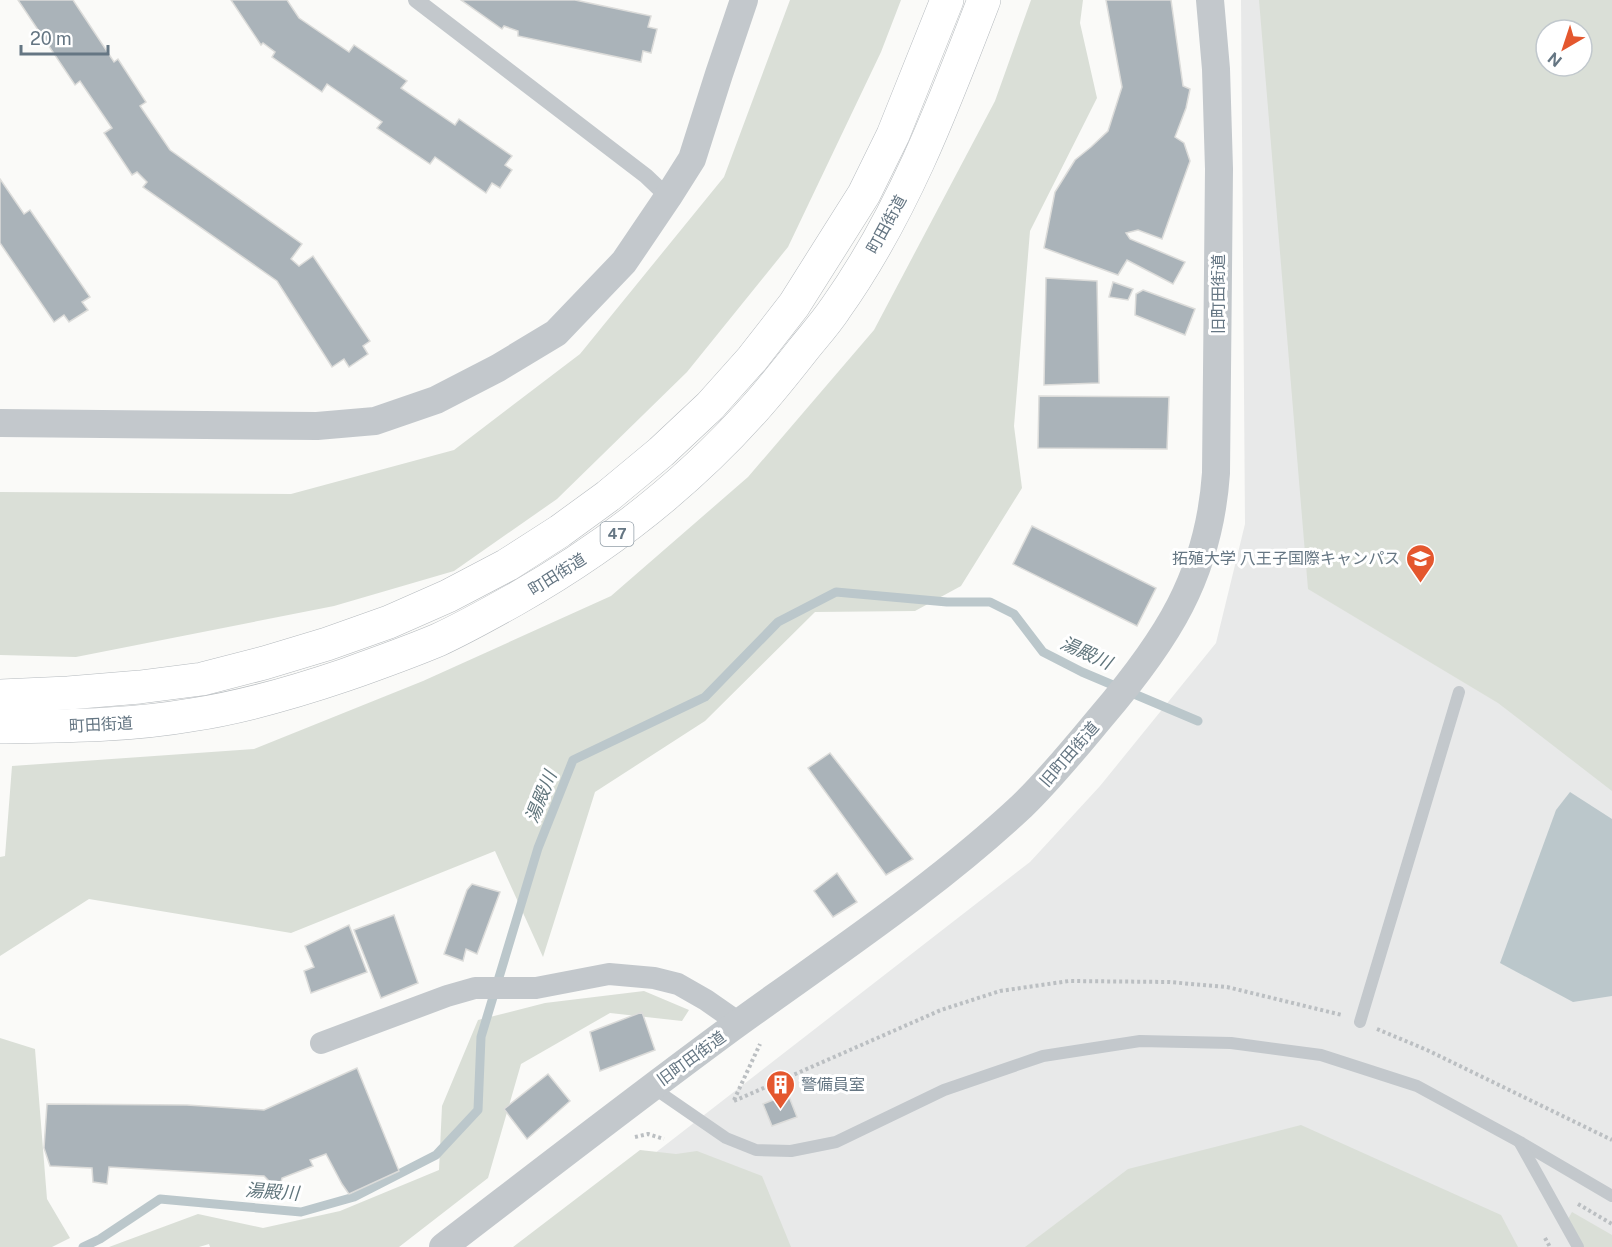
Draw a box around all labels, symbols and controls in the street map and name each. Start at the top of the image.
scale bar [21,18,108,56]
north arrow [1534,18,1594,78]
text: 20 m [30,28,72,49]
text: N [1544,48,1566,71]
street label: 町田街道 [863,192,910,257]
street label: 旧町田街道 [1209,254,1228,334]
road number: 47 [600,522,634,546]
school or university icon: 拓殖大学 八王子国際キャンパス [1405,542,1437,584]
street label: 町田街道 [525,549,589,599]
place label: 拓殖大学 八王子国際キャンパス [1172,549,1400,568]
water label: 湯殿川 [1057,632,1117,674]
street label: 町田街道 [69,713,133,736]
street label: 旧町田街道 [1036,718,1103,791]
water label: 湯殿川 [521,766,561,826]
street label: 旧町田街道 [653,1027,729,1090]
building icon: 警備員室 [764,1068,796,1110]
place label: 警備員室 [801,1075,865,1094]
water label: 湯殿川 [244,1179,302,1204]

